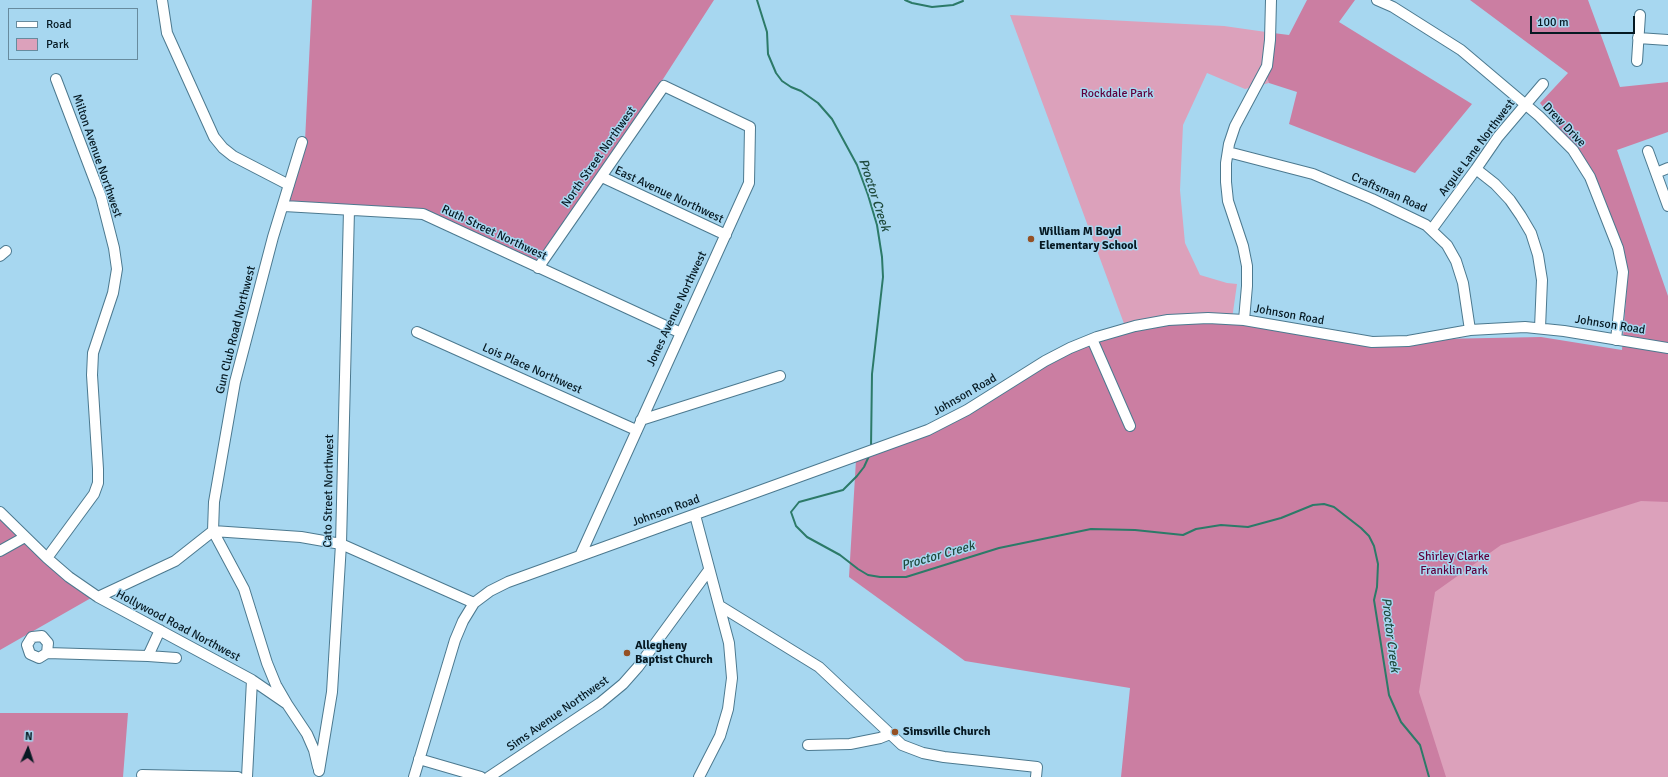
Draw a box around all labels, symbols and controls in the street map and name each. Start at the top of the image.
legend [8,8,138,60]
scale bar [1532,8,1637,34]
text: 100 m [1537,15,1569,30]
text: Road [46,17,72,32]
text: Park [46,37,69,52]
park label: Rockdale Park [1081,87,1153,101]
street label: Milton Avenue Northwest [69,92,125,220]
street label: Argule Lane Northwest [1436,97,1518,199]
street label: Drew Drive [1539,100,1589,150]
street label: North Street Northwest [559,104,639,210]
water label: Proctor Creek [855,157,893,233]
street label: East Avenue Northwest [612,163,726,227]
street label: Craftsman Road [1349,170,1429,216]
street label: Ruth Street Northwest [439,202,549,264]
place label: William M Boyd Elementary School [1039,225,1137,253]
marker: William M Boyd Elementary School [1026,234,1036,244]
street label: Jones Avenue Northwest [644,249,710,369]
street label: Gun Club Road Northwest [213,264,259,396]
street label: Johnson Road [1253,302,1325,328]
street label: Johnson Road [1574,312,1646,338]
street label: Lois Place Northwest [480,341,584,397]
street label: Johnson Road [931,371,999,419]
street label: Cato Street Northwest [321,434,337,548]
street label: Johnson Road [630,492,702,530]
water label: Proctor Creek [900,538,976,574]
park label: Shirley Clarke Franklin Park [1418,550,1490,578]
street label: Hollywood Road Northwest [113,587,243,665]
water label: Proctor Creek [1378,597,1402,673]
place label: Allegheny Baptist Church [635,639,713,667]
marker: Allegheny Baptist Church [622,648,632,658]
street label: Sims Avenue Northwest [504,673,612,755]
place label: Simsville Church [903,725,990,739]
marker: Simsville Church [890,727,900,737]
north arrow [8,729,48,769]
text: N [24,730,33,743]

